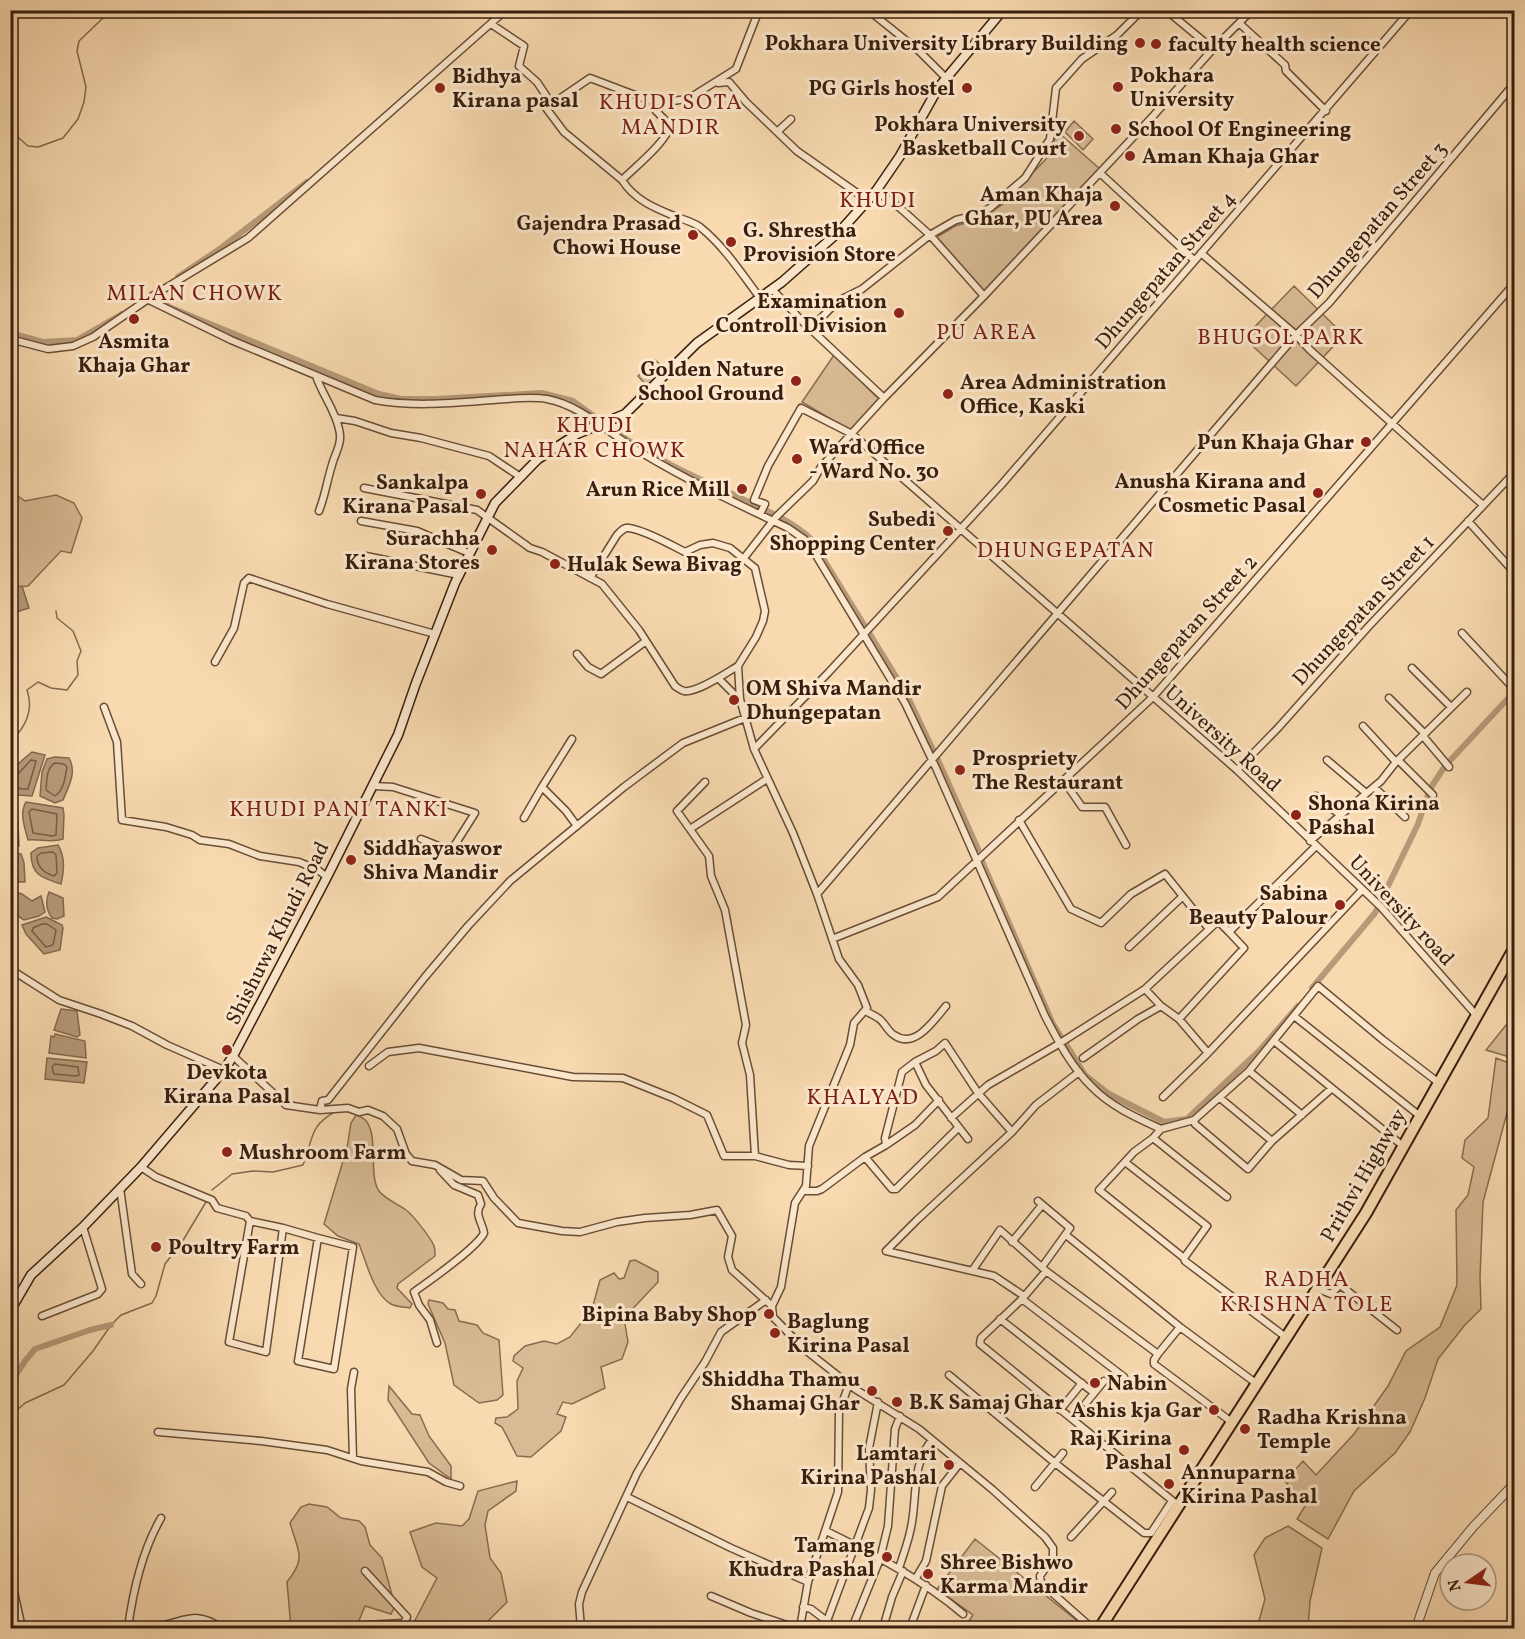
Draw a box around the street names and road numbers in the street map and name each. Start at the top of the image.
street label: Dhungepatan Street 3 [1302,136,1455,306]
street label: Dhungepatan Street 4 [1089,185,1243,357]
street label: Dhungepatan Street 1 [1286,529,1442,693]
street label: Dhungepatan Street 2 [1109,549,1265,717]
street label: University Road [1157,679,1287,799]
street label: Shishuwa Khudi Road [219,837,337,1030]
street label: University road [1342,849,1460,973]
street label: Prithvi Highway [1314,1103,1415,1248]

